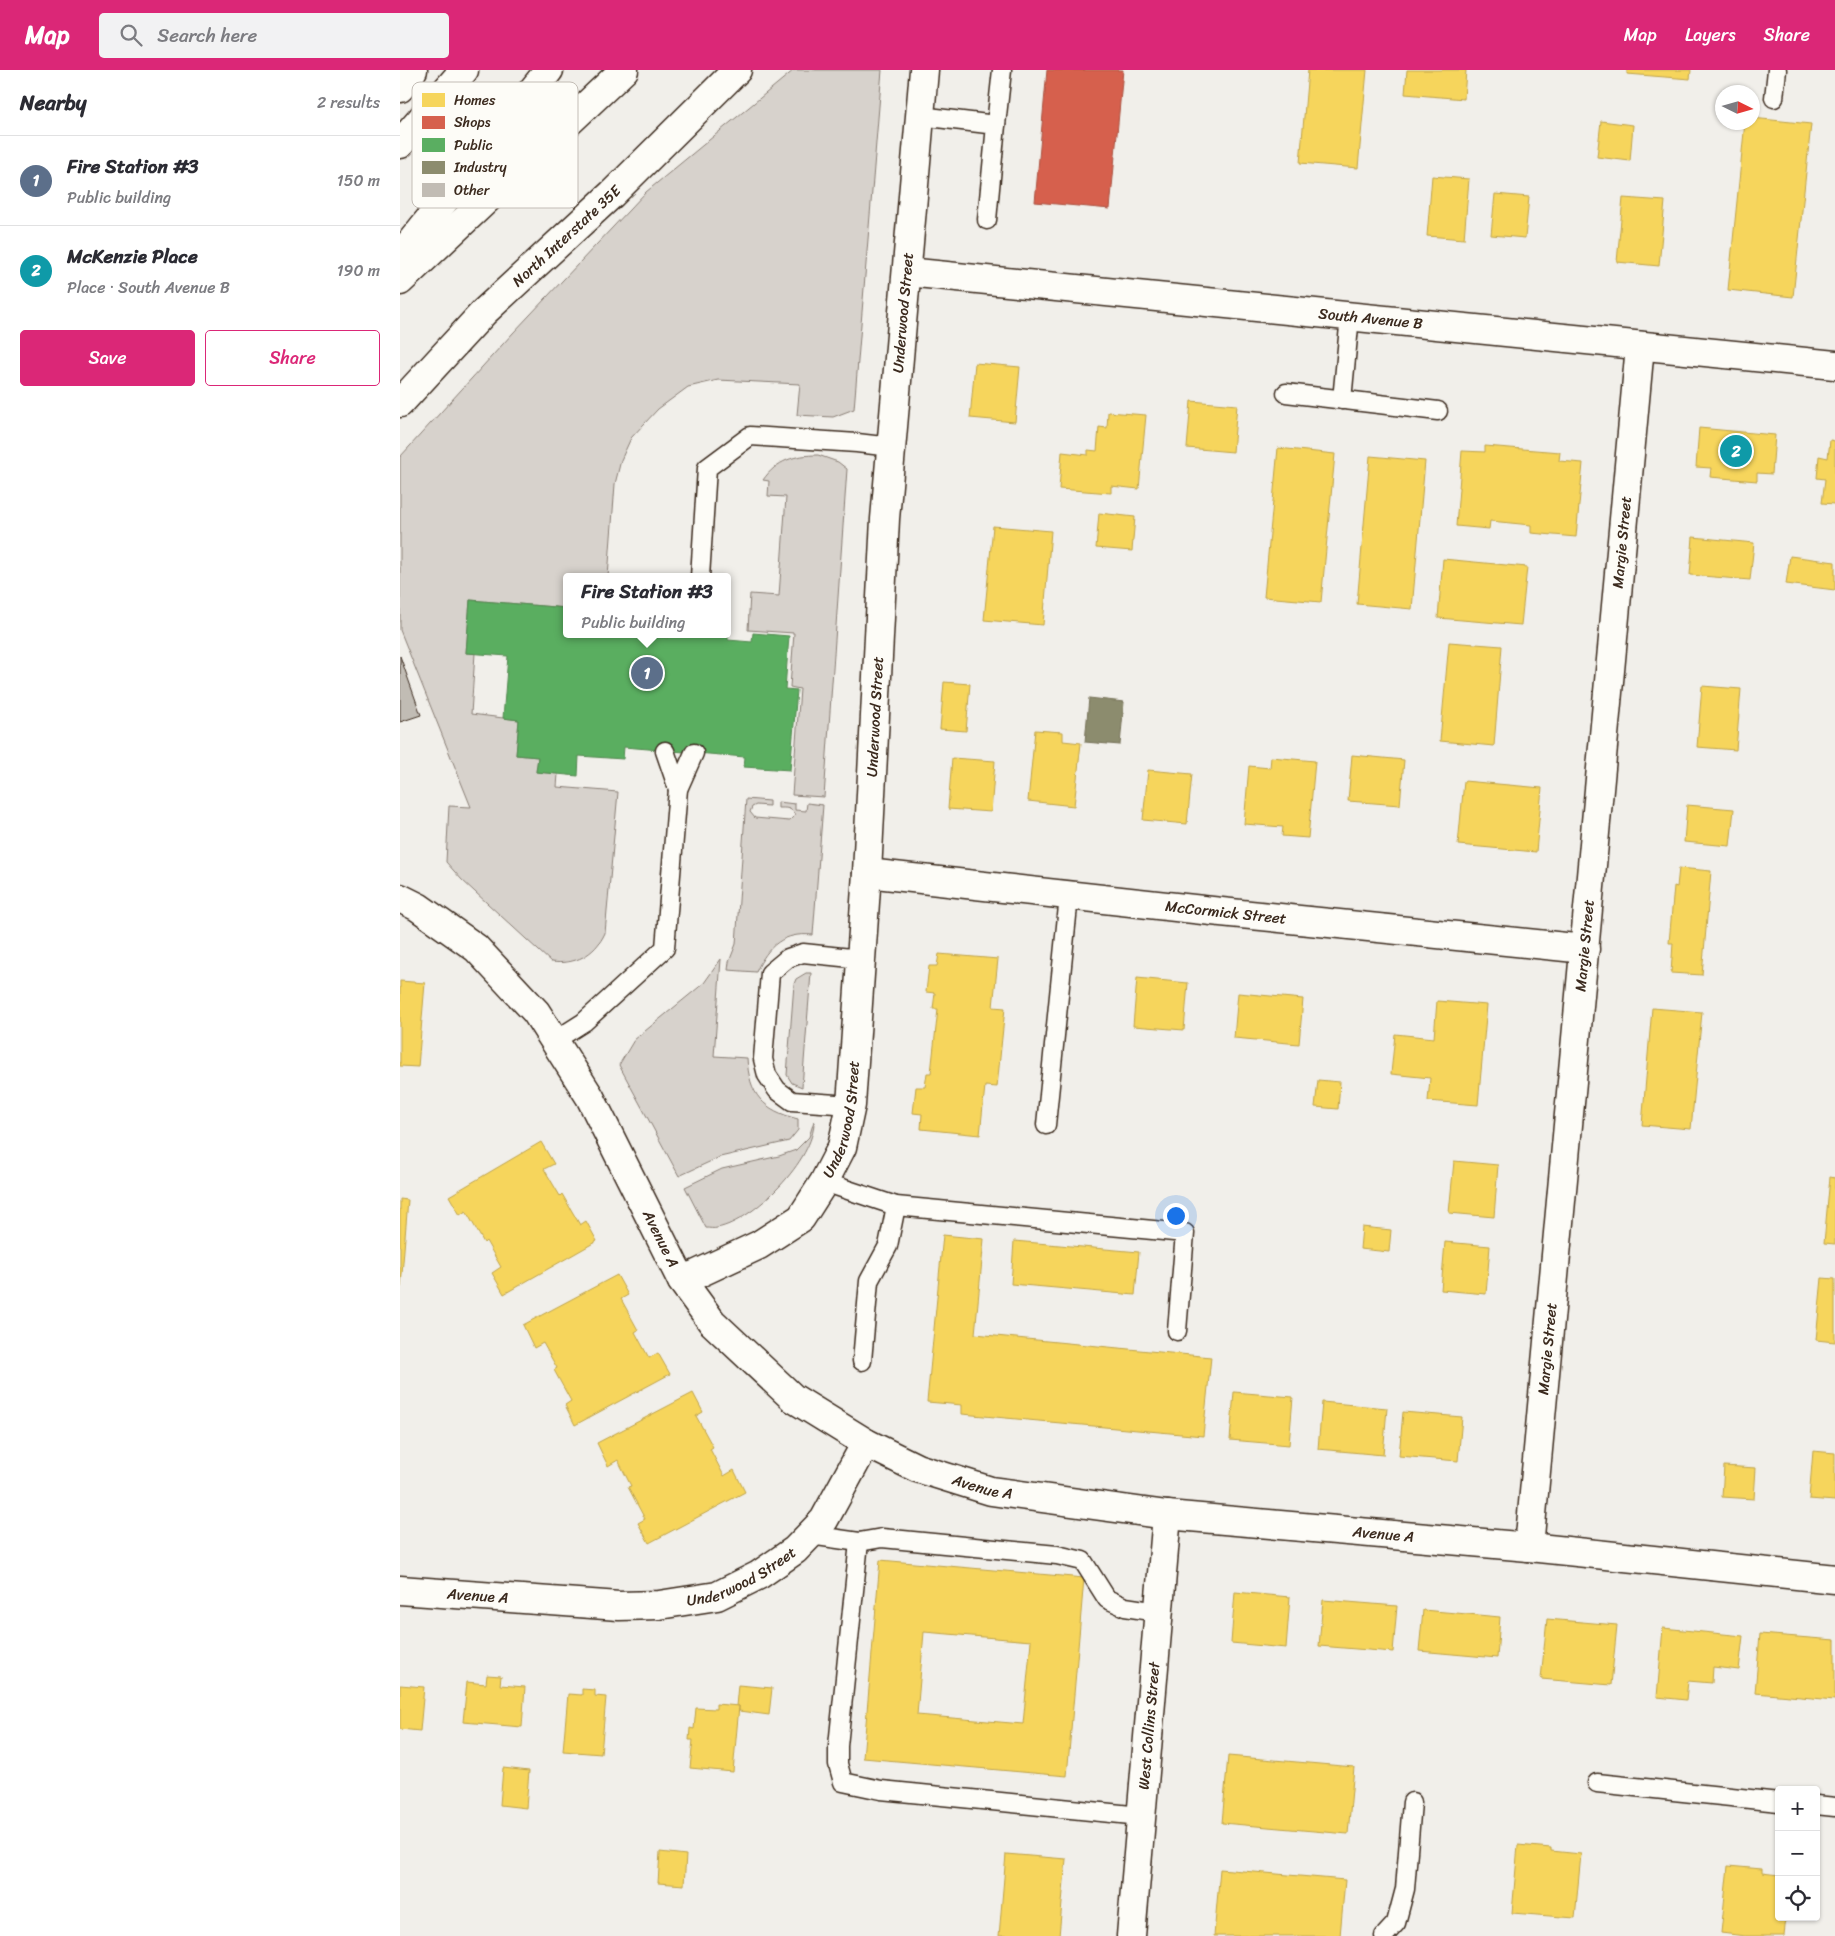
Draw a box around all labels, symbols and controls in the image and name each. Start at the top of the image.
search box [99,13,449,58]
text: Map [25,14,69,56]
text: Search here [157,19,257,52]
text: Map [1624,19,1657,51]
text: Layers [1685,19,1736,51]
text: Share [1764,19,1810,51]
icon: search [117,21,145,49]
legend [412,82,578,208]
text: Nearby [20,84,86,122]
north arrow [1715,85,1760,130]
text: 2 results [317,88,380,117]
text: Homes [454,88,496,113]
text: Shops [454,110,491,135]
text: Public [454,133,493,158]
text: Fire Station #3 [67,150,199,183]
text: Industry [453,155,508,180]
text: 1 [33,166,39,195]
text: 150 m [337,166,380,195]
text: Other [454,178,491,203]
street label: North Interstate 35E [506,178,628,293]
text: Public building [67,183,171,212]
text: McKenzie Place [67,240,198,273]
street label: Underwood Street [885,251,921,374]
text: 2 [31,256,41,285]
text: 190 m [337,256,380,285]
text: Place · South Avenue B [67,273,230,302]
street label: South Avenue B [1317,300,1425,337]
button: Save [20,330,195,386]
button: Share [205,330,380,386]
pin: 2 [1720,432,1752,470]
street label: Margie Street [1605,495,1639,589]
popup [563,573,731,638]
text: Fire Station #3 [581,575,713,608]
text: Public building [581,608,685,637]
pin: 1 [631,654,663,692]
street label: Underwood Street [859,655,891,778]
street label: McCormick Street [1164,893,1288,932]
street label: Margie Street [1567,898,1602,993]
street label: Underwood Street [815,1059,867,1183]
your location [1163,1203,1189,1229]
street label: Avenue A [635,1204,686,1272]
street label: Margie Street [1530,1301,1565,1396]
street label: Avenue A [948,1466,1014,1507]
street label: Avenue A [1350,1518,1415,1550]
street label: Underwood Street [685,1539,802,1614]
street label: Avenue A [445,1580,509,1611]
street label: West Collins Street [1131,1660,1167,1791]
map controls [1775,1786,1820,1921]
button: + [1775,1786,1820,1831]
button: − [1775,1831,1820,1876]
button: locate [1775,1876,1820,1921]

